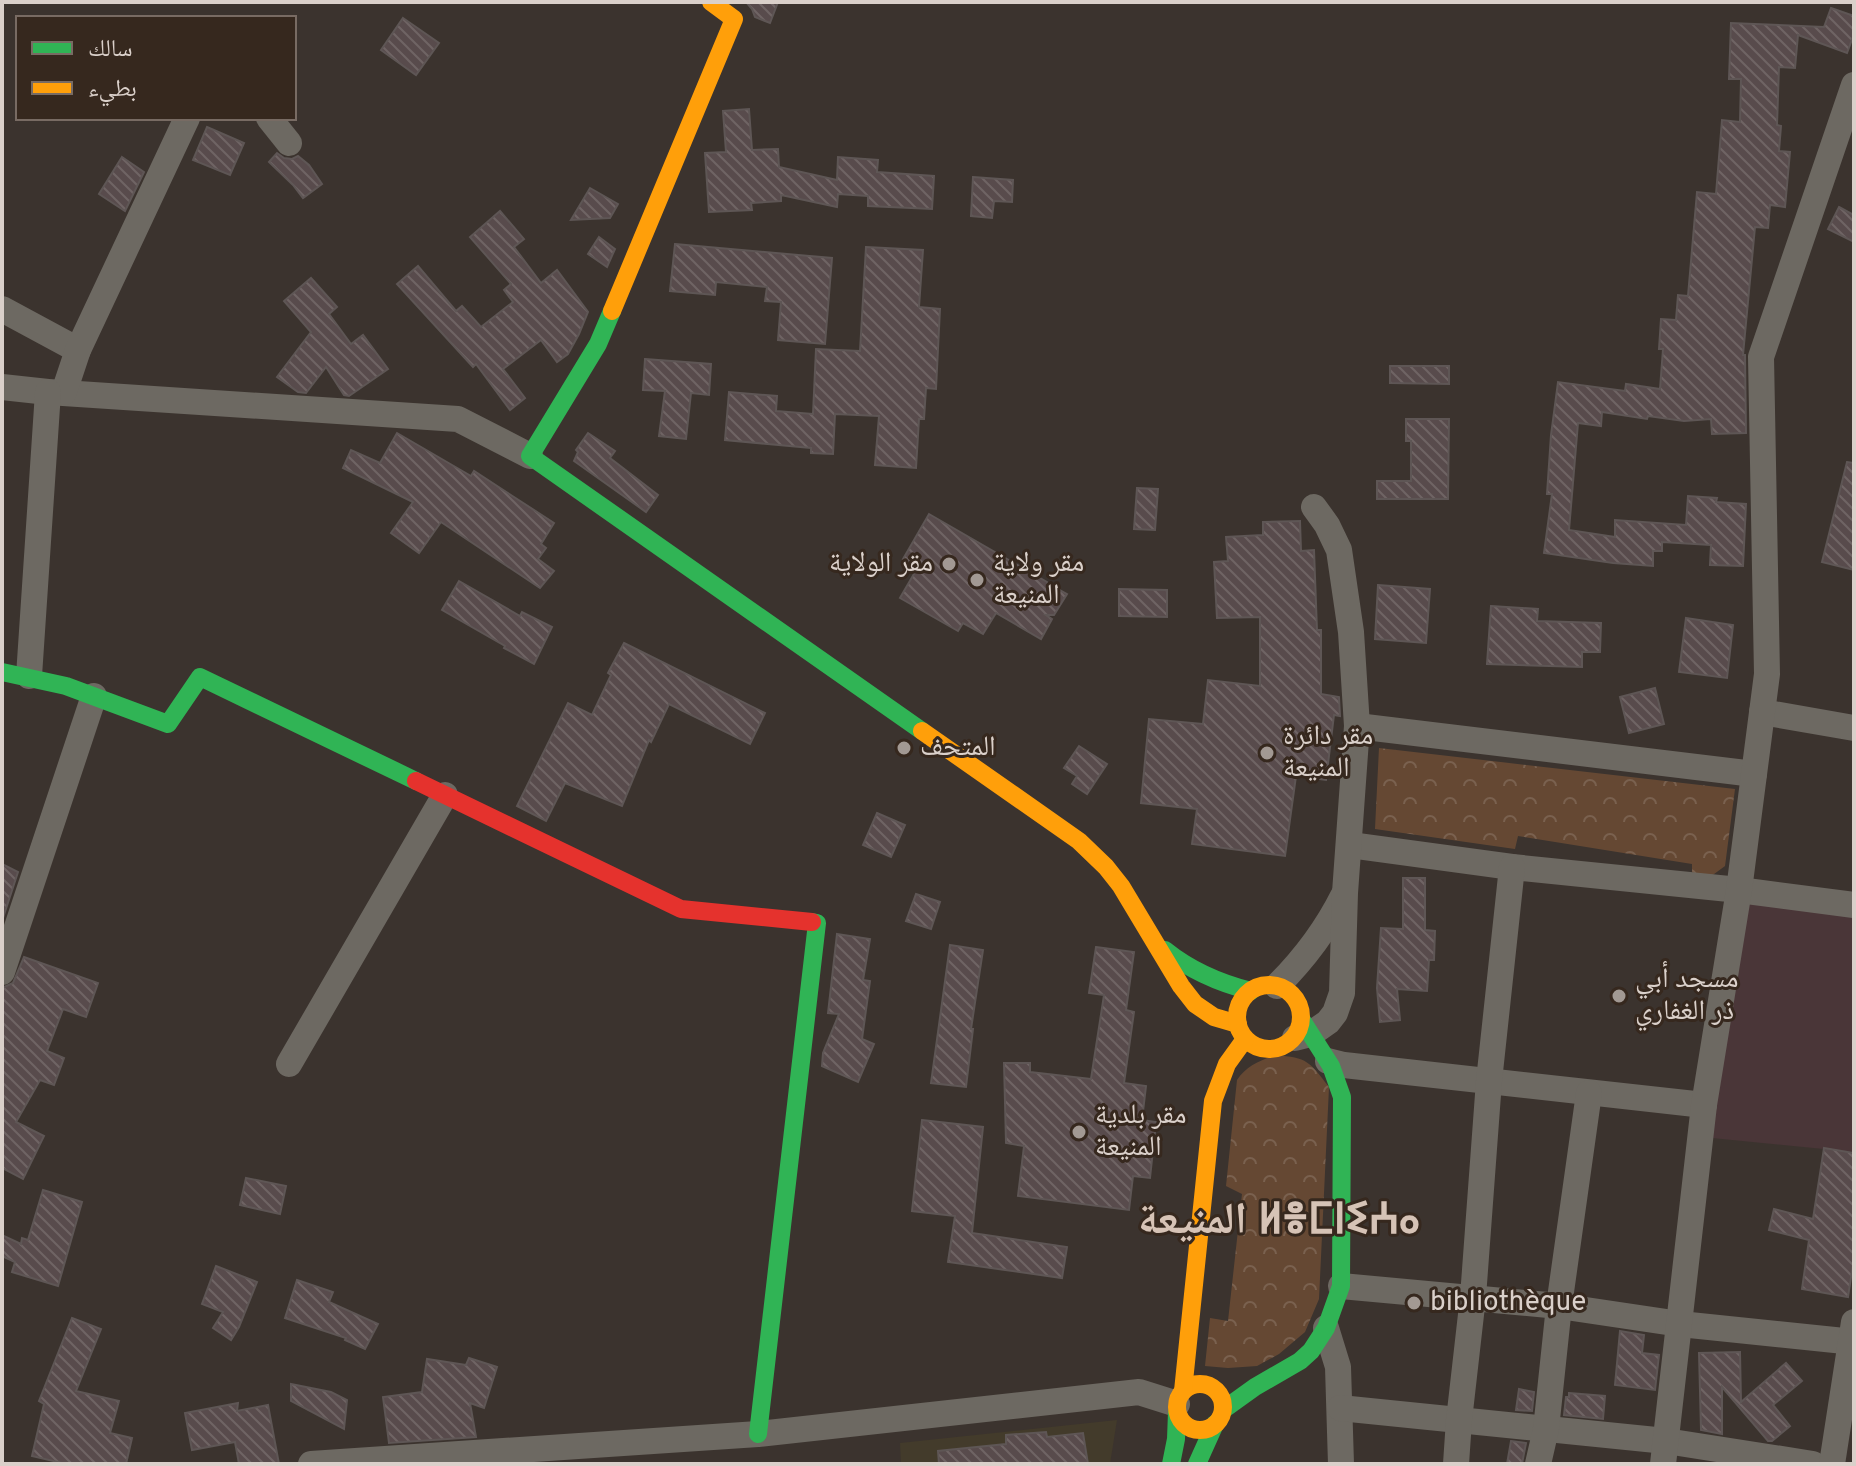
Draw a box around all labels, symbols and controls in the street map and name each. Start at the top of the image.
legend [16,16,296,120]
text: سالك [88,35,133,65]
text: بطيء [88,75,137,107]
place label: مقر الولاية [829,546,933,582]
place label: مقر ولاية المنيعة [993,546,1084,614]
marker: مقر الولاية [940,555,958,573]
marker: مقر ولاية المنيعة [968,571,986,589]
place label: مقر دائرة المنيعة [1283,719,1373,787]
place label: المتحف [920,730,996,766]
marker: المتحف [895,739,913,757]
marker: مقر دائرة المنيعة [1258,744,1276,762]
place label: مسجد أبي ذر الغفاري [1635,960,1738,1032]
marker: مسجد أبي ذر الغفاري [1610,987,1628,1005]
place label: مقر بلدية المنيعة [1095,1098,1187,1166]
marker: مقر بلدية المنيعة [1070,1123,1088,1141]
district label: المنيعة ⵍⴻⵎⵏⵉⵄⴰ [1138,1194,1420,1250]
place label: bibliothèque [1430,1285,1586,1321]
marker: bibliothèque [1405,1294,1423,1312]

